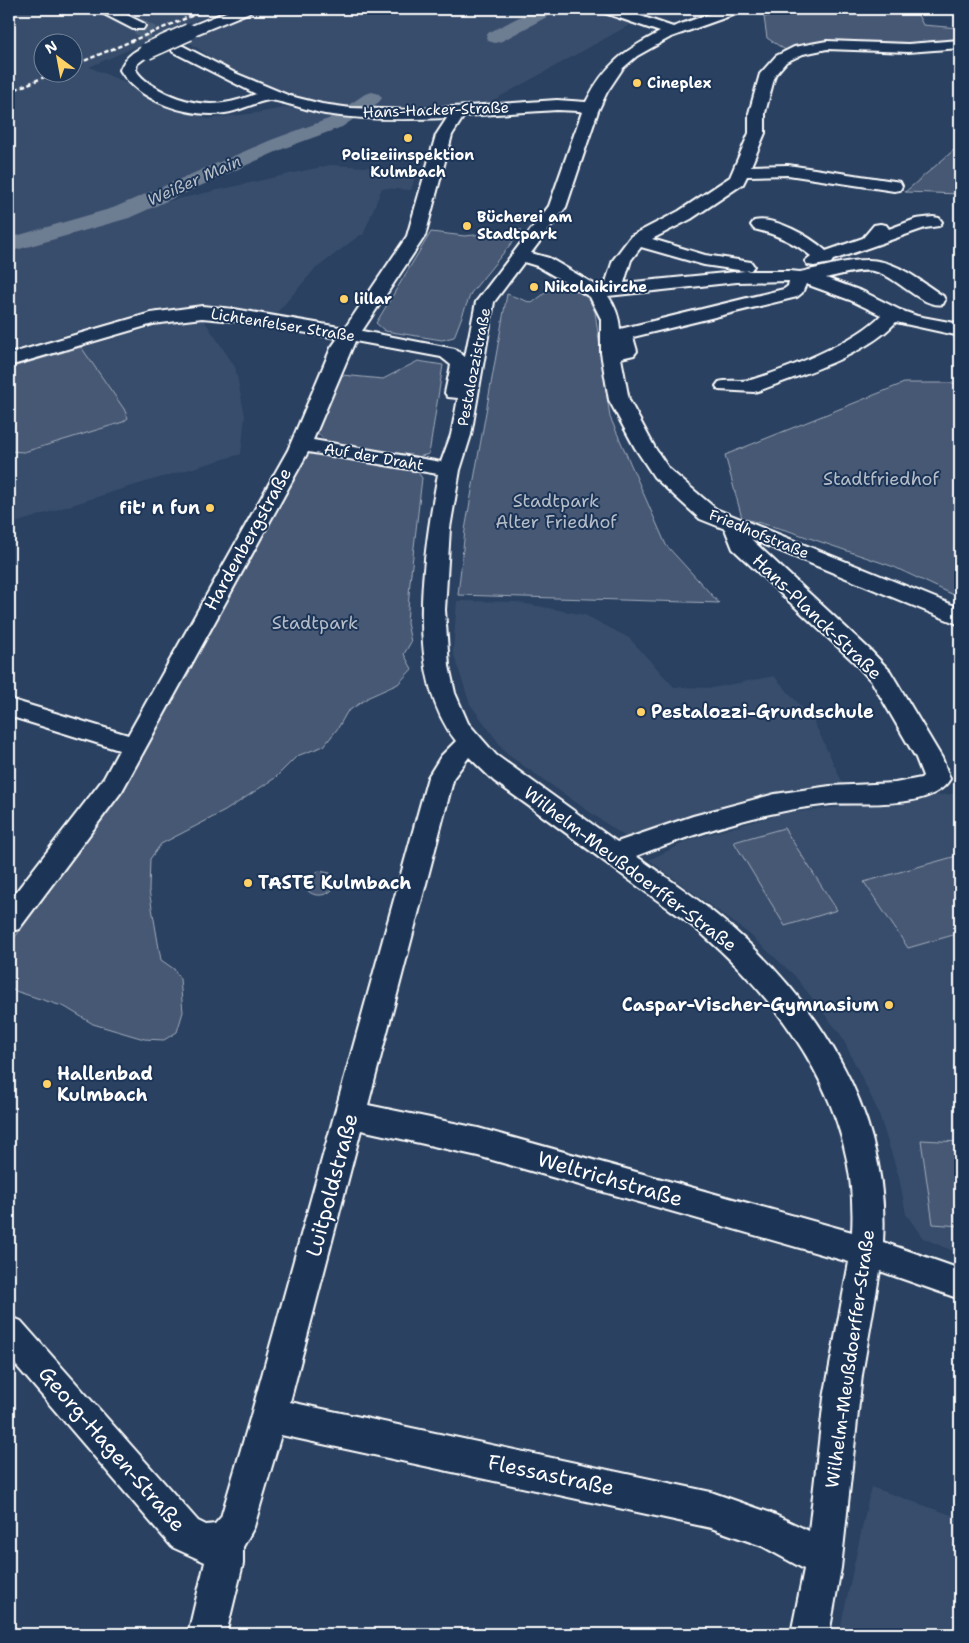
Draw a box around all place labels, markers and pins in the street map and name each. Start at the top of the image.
place label: Cineplex [647,73,712,93]
marker: Cineplex [631,77,643,89]
marker: Polizeiinspektion Kulmbach [402,132,414,144]
place label: Polizeiinspektion Kulmbach [342,145,474,182]
place label: Bücherei am Stadtpark [477,207,573,244]
marker: Bücherei am Stadtpark [461,220,473,232]
place label: Nikolaikirche [544,277,647,297]
marker: Nikolaikirche [528,281,540,293]
place label: lillar [354,289,392,309]
marker: lillar [338,293,350,305]
place label: fit' n fun [119,496,200,520]
marker: fit' n fun [204,502,216,514]
place label: Pestalozzi-Grundschule [651,700,874,724]
marker: Pestalozzi-Grundschule [635,706,647,718]
place label: TASTE Kulmbach [258,871,411,895]
marker: TASTE Kulmbach [242,877,254,889]
place label: Caspar-Vischer-Gymnasium [622,993,880,1017]
marker: Caspar-Vischer-Gymnasium [883,999,895,1011]
place label: Hallenbad Kulmbach [57,1062,153,1107]
marker: Hallenbad Kulmbach [41,1078,53,1090]

